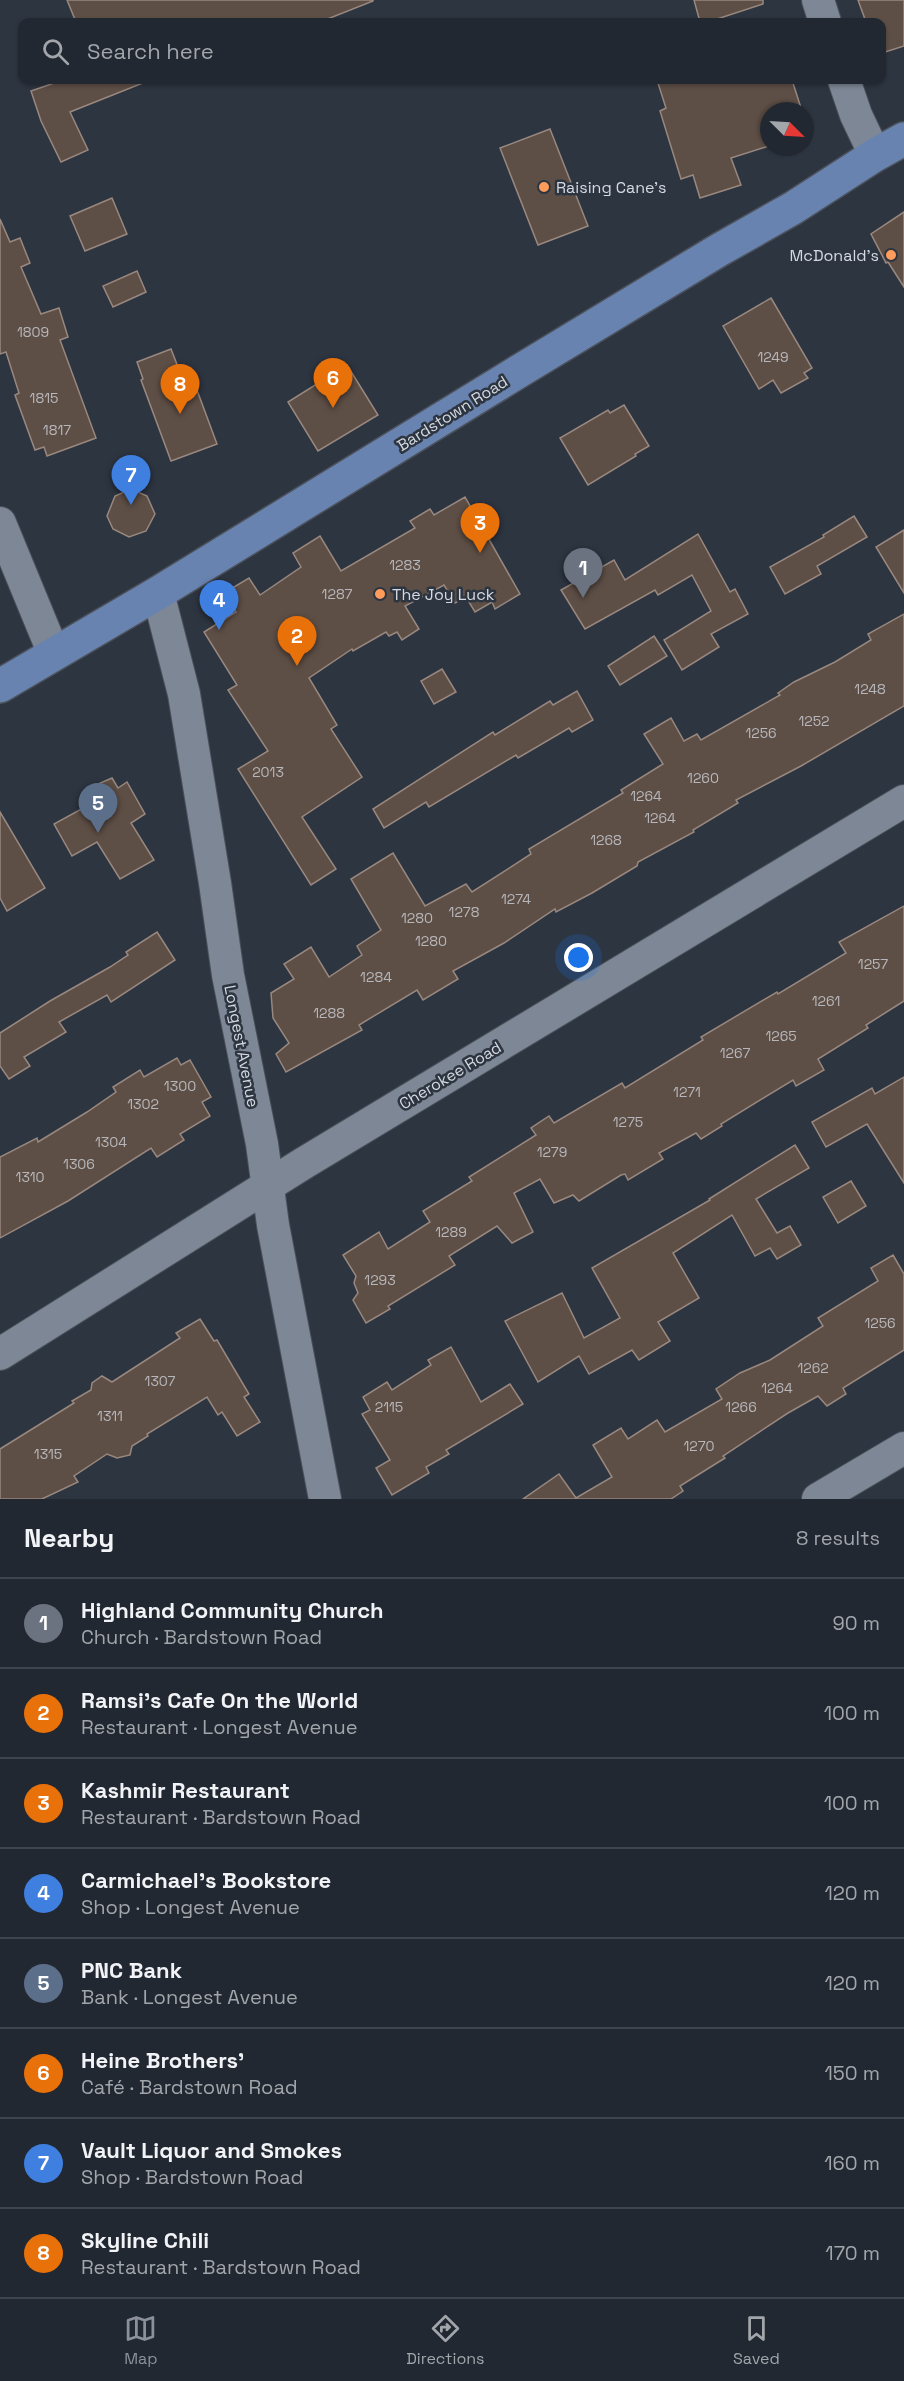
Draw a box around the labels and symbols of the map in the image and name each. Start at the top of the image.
north arrow [760,102,814,156]
place label: Raising Cane's [556,177,666,198]
marker: Raising Cane's [537,180,551,194]
place label: McDonald's [789,245,879,266]
marker: McDonald's [884,248,898,262]
house number: 1809 [17,323,49,341]
house number: 1249 [757,348,789,366]
pin: 6 [314,358,352,408]
pin: 8 [160,364,200,414]
street label: Bardstown Road [393,371,512,456]
house number: 1815 [30,389,58,407]
house number: 1817 [43,421,71,439]
pin: 7 [112,456,150,505]
pin: 3 [460,504,500,553]
pin: 1 [564,548,602,598]
house number: 1283 [389,556,421,574]
pin: 4 [200,580,238,630]
place label: The Joy Luck [392,584,495,605]
house number: 1287 [322,585,352,603]
marker: The Joy Luck [373,587,387,601]
pin: 2 [278,616,316,666]
house number: 1248 [854,680,886,698]
house number: 1252 [798,712,830,730]
house number: 1256 [745,724,777,742]
house number: 2013 [252,763,284,781]
house number: 1260 [687,769,719,787]
pin: 5 [78,784,118,833]
house number: 1264 [630,787,662,805]
house number: 1264 [644,809,676,827]
house number: 1268 [590,831,622,849]
house number: 1274 [501,890,531,908]
house number: 1278 [449,903,480,921]
house number: 1280 [401,909,433,927]
house number: 1280 [415,932,447,950]
your location [564,943,593,972]
house number: 1257 [858,955,888,973]
house number: 1284 [360,968,392,986]
street label: Longest Avenue [219,983,264,1109]
house number: 1261 [812,992,840,1010]
house number: 1288 [313,1004,345,1022]
house number: 1265 [765,1027,797,1045]
street label: Cherokee Road [395,1037,505,1114]
house number: 1267 [720,1044,750,1062]
house number: 1300 [164,1077,196,1095]
house number: 1271 [673,1083,701,1101]
house number: 1302 [127,1095,159,1113]
house number: 1275 [613,1113,643,1131]
house number: 1304 [95,1133,127,1151]
house number: 1279 [537,1143,567,1161]
house number: 1306 [63,1155,95,1173]
house number: 1310 [16,1168,44,1186]
house number: 1289 [435,1223,467,1241]
house number: 1293 [364,1271,396,1289]
house number: 1256 [864,1314,896,1332]
house number: 1262 [797,1359,829,1377]
house number: 1307 [145,1372,176,1390]
house number: 1264 [761,1379,793,1397]
house number: 2115 [375,1398,403,1416]
house number: 1266 [725,1398,757,1416]
house number: 1311 [97,1407,123,1425]
house number: 1270 [684,1437,714,1455]
house number: 1315 [34,1445,62,1463]

